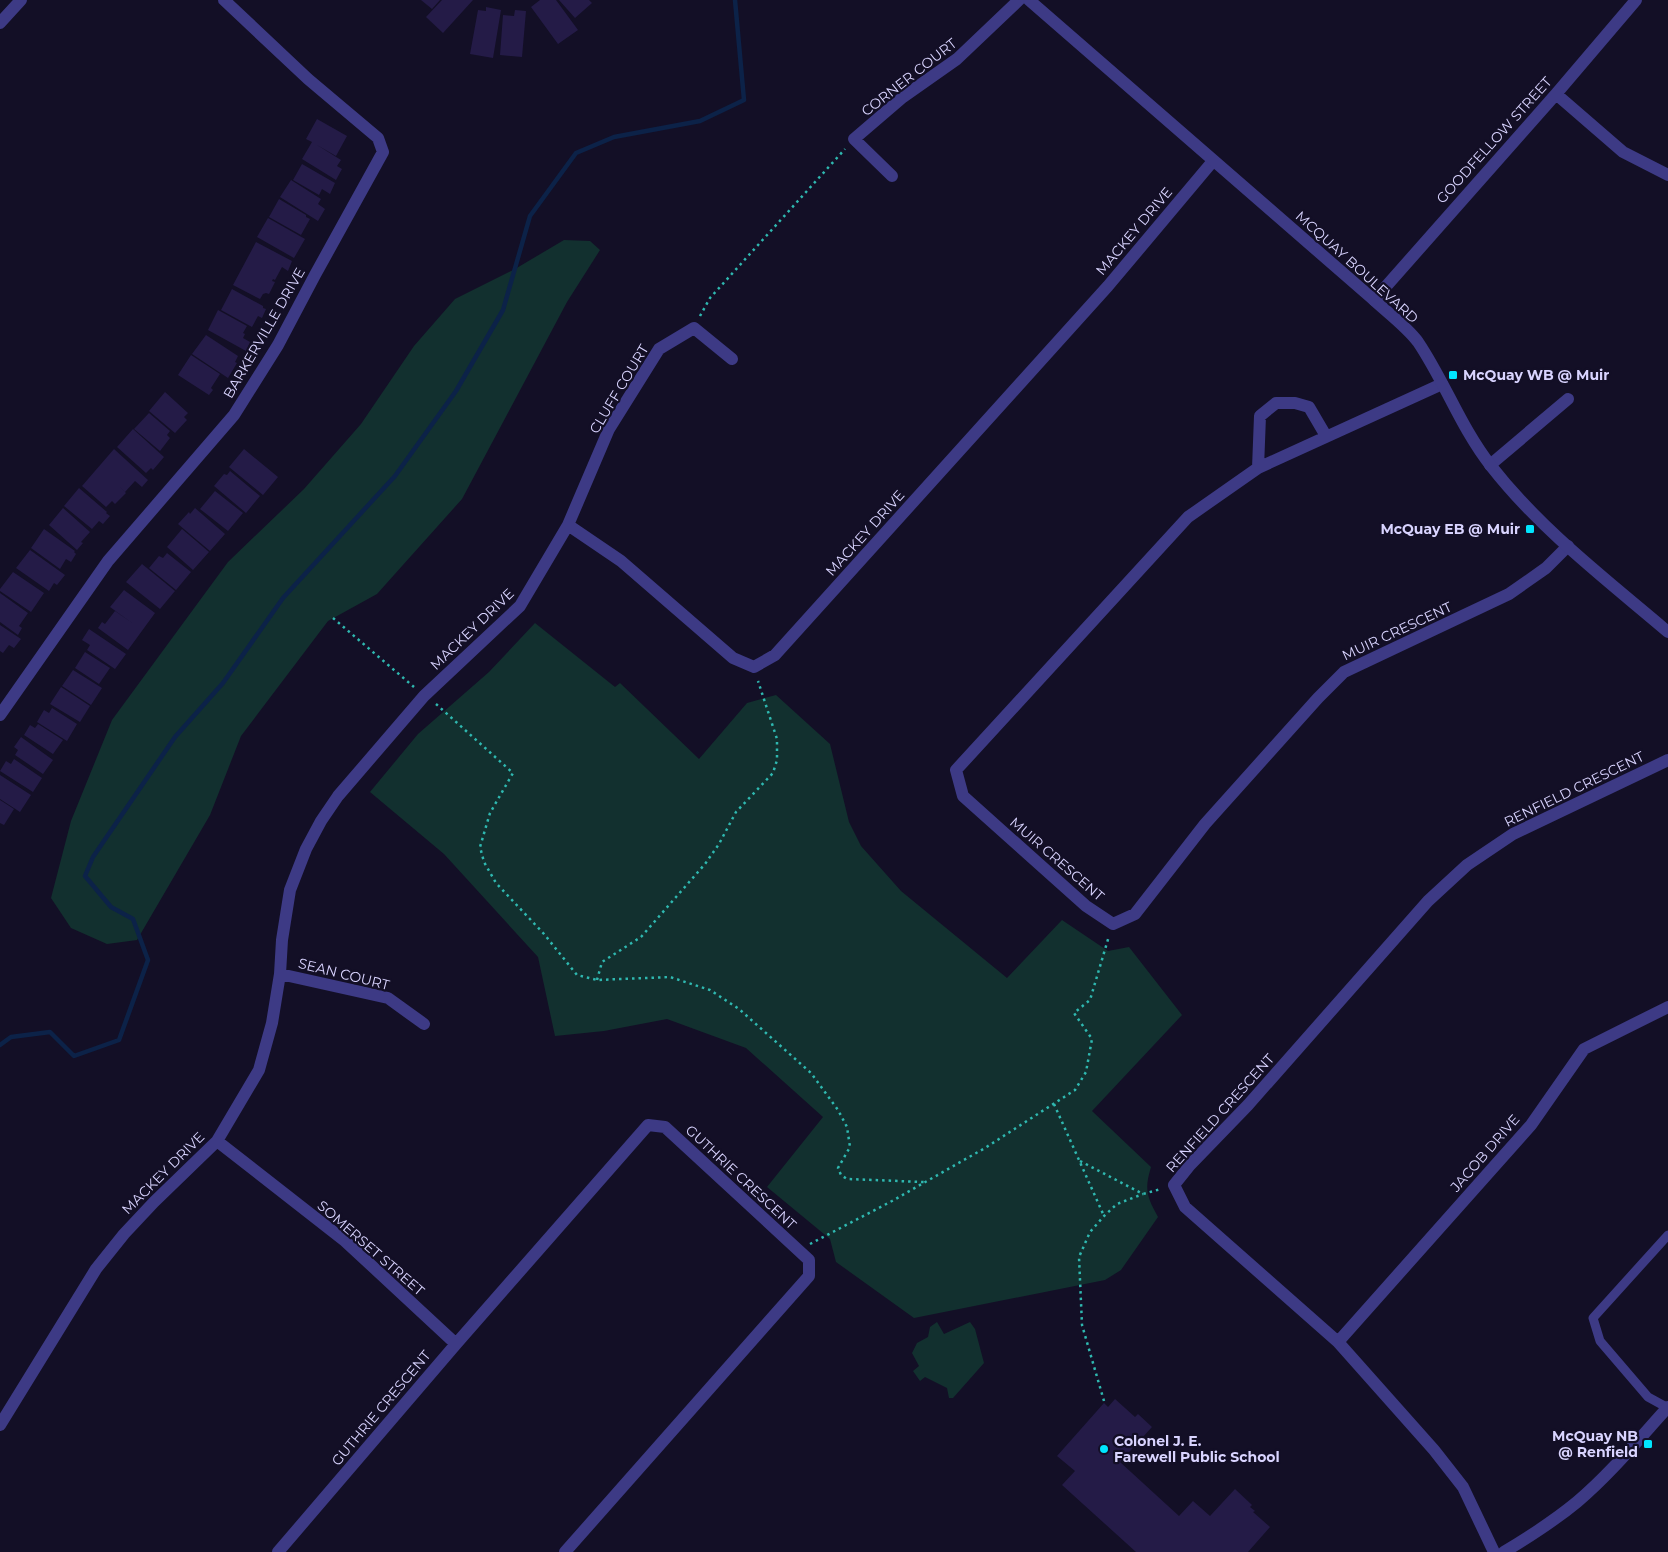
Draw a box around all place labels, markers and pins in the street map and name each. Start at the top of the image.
place label: McQuay WB @ Muir [1463,366,1609,384]
marker: McQuay WB @ Muir [1447,369,1459,381]
place label: McQuay EB @ Muir [1380,520,1520,538]
marker: McQuay EB @ Muir [1524,523,1536,535]
place label: McQuay NB @ Renfield [1552,1427,1638,1461]
place label: Colonel J. E. Farewell Public School [1114,1432,1280,1466]
marker: McQuay NB @ Renfield [1642,1438,1654,1450]
marker: Colonel J. E. Farewell Public School [1098,1443,1110,1455]

